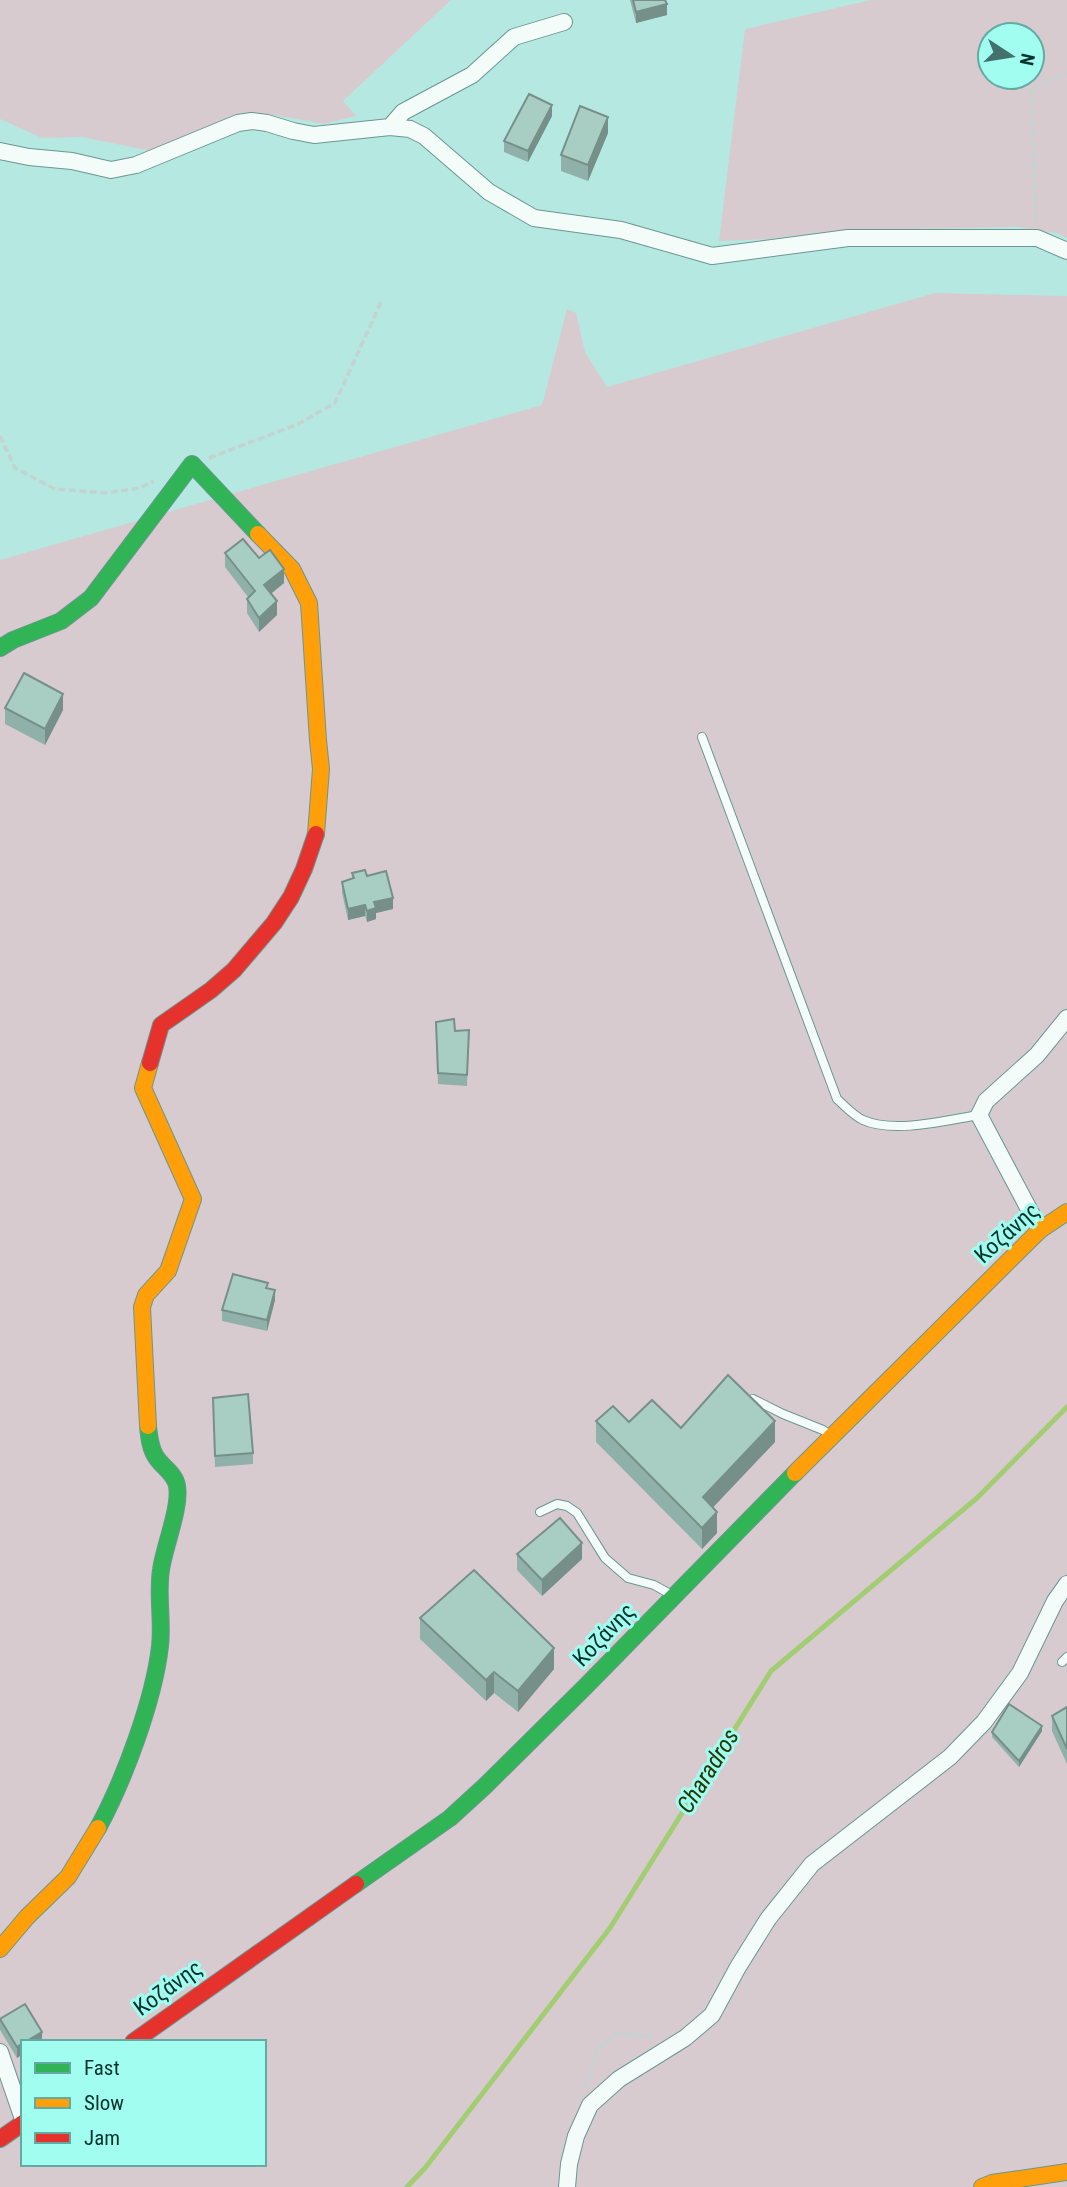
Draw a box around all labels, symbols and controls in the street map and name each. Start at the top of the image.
north arrow [976,21,1046,91]
text: N [1015,51,1040,68]
street label: Κοζάνης [969,1197,1045,1269]
street label: Κοζάνης [567,1598,641,1672]
water label: Charadros [671,1724,745,1818]
street label: Κοζάνης [129,1954,207,2022]
legend [21,2040,266,2166]
text: Fast [84,2056,120,2080]
text: Slow [84,2091,124,2115]
text: Jam [84,2126,120,2150]

